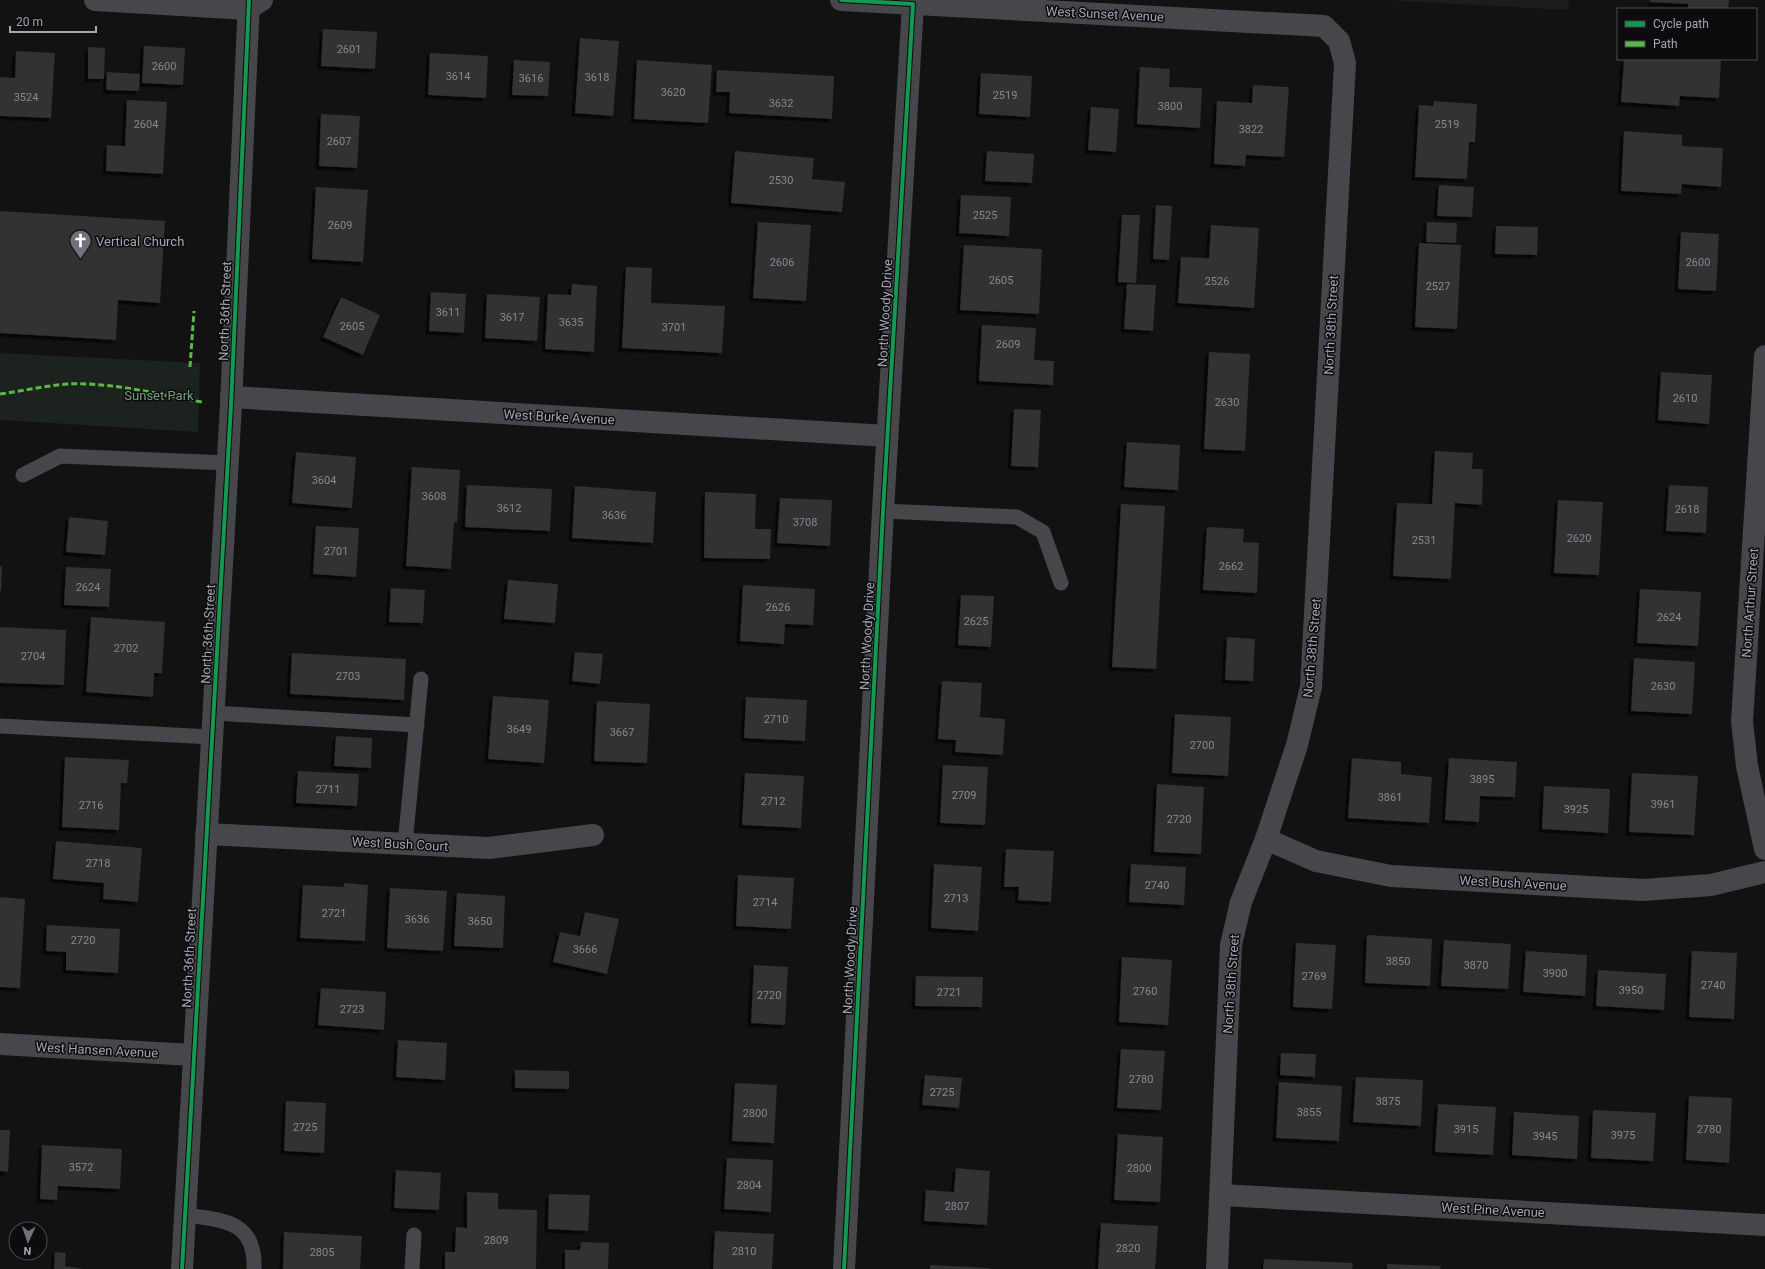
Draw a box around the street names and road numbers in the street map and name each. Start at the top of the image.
street label: West Sunset Avenue [1046,3,1164,25]
street label: North Woody Drive [875,259,895,367]
street label: North 36th Street [216,261,234,361]
street label: North 38th Street [1321,275,1341,375]
street label: West Burke Avenue [503,407,615,427]
street label: North Arthur Street [1739,548,1761,658]
street label: North Woody Drive [857,582,877,690]
street label: North 36th Street [198,584,218,684]
street label: North 38th Street [1300,598,1324,698]
street label: West Bush Court [351,834,449,854]
street label: West Bush Avenue [1459,873,1567,893]
street label: North Woody Drive [840,906,860,1014]
street label: North 36th Street [179,908,199,1008]
street label: North 38th Street [1220,934,1242,1034]
street label: West Hansen Avenue [35,1039,159,1061]
street label: West Pine Avenue [1441,1200,1545,1220]

